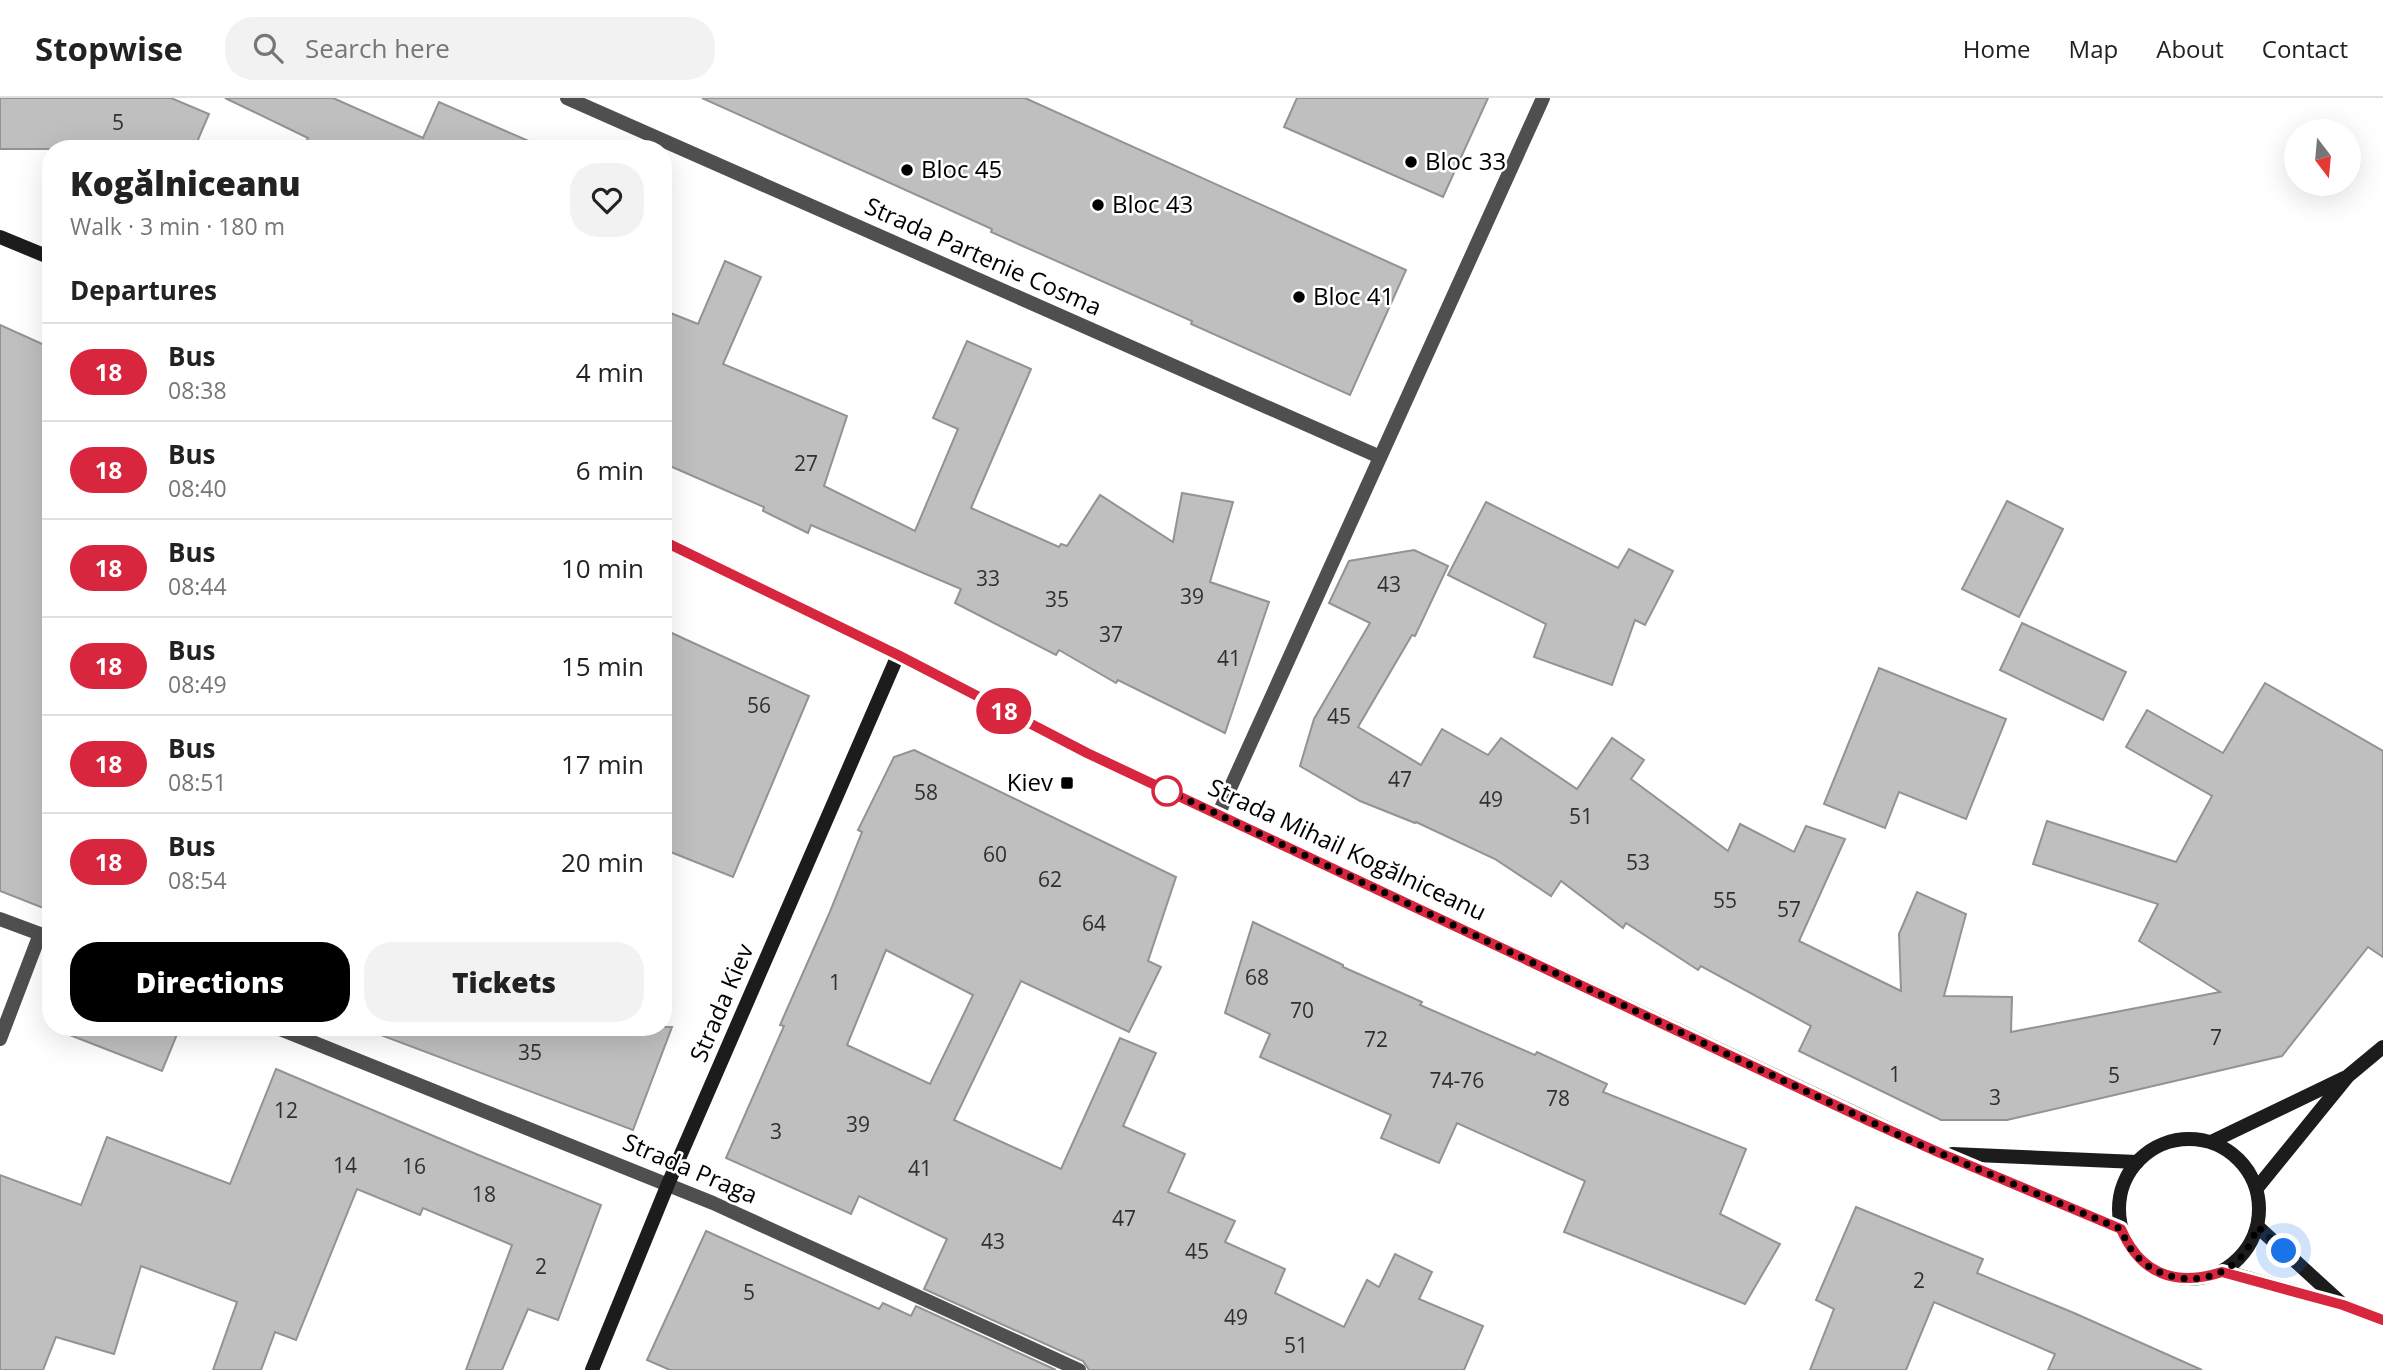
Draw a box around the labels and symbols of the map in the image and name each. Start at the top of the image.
house number: 5 [112,108,124,136]
north arrow [2284,119,2361,196]
place label: Bloc 33 [1425,144,1506,177]
place label: Bloc 45 [921,152,1002,185]
marker: Bloc 33 [1403,154,1419,170]
marker: Bloc 45 [899,162,915,178]
place label: Bloc 43 [1112,187,1193,220]
street label: Strada Partenie Cosma [860,189,1107,323]
marker: Bloc 43 [1090,197,1106,213]
place label: Bloc 41 [1313,279,1394,312]
marker: Bloc 41 [1291,289,1307,305]
house number: 27 [794,449,818,477]
house number: 33 [976,564,1000,592]
house number: 43 [1377,570,1401,598]
house number: 39 [1180,582,1204,610]
house number: 35 [1045,585,1069,613]
house number: 37 [1099,620,1123,648]
house number: 41 [1217,644,1241,672]
line badge: 18 [972,688,1036,734]
house number: 56 [747,691,771,719]
house number: 45 [1327,702,1351,730]
place label: Kiev [1007,765,1053,798]
house number: 47 [1388,765,1412,793]
street label: Strada Mihail Kogălniceanu [1203,770,1492,928]
marker: Kiev [1059,775,1075,791]
unlabelled marker [1152,776,1182,806]
house number: 58 [914,778,938,806]
house number: 49 [1479,785,1503,813]
house number: 51 [1569,802,1593,830]
house number: 60 [983,840,1007,868]
house number: 53 [1626,848,1650,876]
house number: 62 [1038,865,1062,893]
house number: 55 [1713,886,1737,914]
house number: 57 [1777,895,1801,923]
house number: 64 [1082,909,1106,937]
street label: Strada Kiev [681,938,760,1067]
house number: 68 [1245,963,1269,991]
house number: 1 [829,968,841,996]
house number: 70 [1290,996,1314,1024]
house number: 7 [2210,1023,2222,1051]
house number: 72 [1364,1025,1388,1053]
house number: 35 [518,1038,542,1066]
house number: 1 [1889,1060,1901,1088]
house number: 5 [2108,1061,2120,1089]
house number: 74-76 [1430,1066,1484,1094]
house number: 3 [1989,1083,2001,1111]
house number: 78 [1546,1084,1570,1112]
house number: 12 [274,1096,298,1124]
house number: 39 [846,1110,870,1138]
house number: 3 [770,1117,782,1145]
street label: Strada Praga [618,1124,763,1211]
house number: 14 [333,1151,357,1179]
house number: 16 [402,1152,426,1180]
house number: 41 [908,1154,932,1182]
house number: 18 [472,1180,496,1208]
house number: 47 [1112,1204,1136,1232]
house number: 43 [981,1227,1005,1255]
your location [2266,1233,2301,1268]
house number: 45 [1185,1237,1209,1265]
house number: 2 [535,1252,547,1280]
house number: 2 [1913,1266,1925,1294]
house number: 5 [743,1278,755,1306]
house number: 49 [1224,1303,1248,1331]
house number: 51 [1284,1331,1308,1359]

